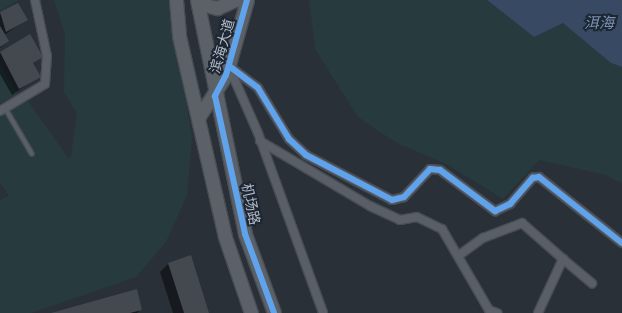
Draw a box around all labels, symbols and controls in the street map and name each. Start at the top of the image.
water label: 洱海 [584,14,614,32]
street label: 滨海大道 [206,17,238,75]
street label: 机场路 [238,182,264,226]

